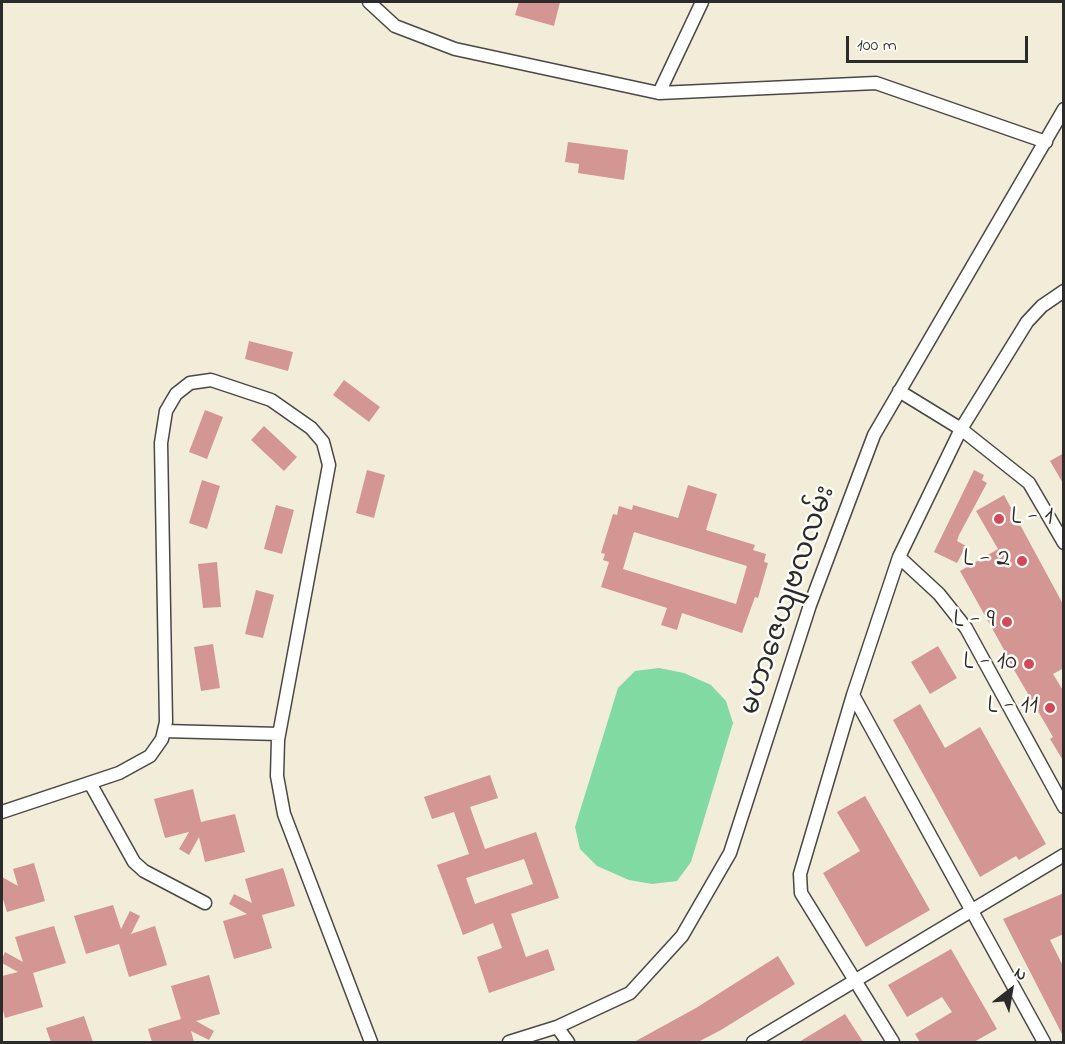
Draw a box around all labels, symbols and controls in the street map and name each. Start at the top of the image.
scale bar [849,24,1030,62]
text: 100 m [857,33,897,59]
street label: မဟာဇေယျဗလလမ်း [736,482,844,720]
place label: L - 1 [1011,503,1053,535]
marker: L - 1 [992,512,1006,526]
place label: L - 2 [963,545,1010,577]
marker: L - 2 [1015,554,1029,568]
place label: L - 9 [953,606,995,638]
marker: L - 9 [1000,615,1014,629]
place label: L - 10 [963,648,1017,680]
marker: L - 10 [1022,657,1036,671]
place label: L - 11 [987,692,1038,724]
marker: L - 11 [1043,701,1057,715]
north arrow [981,960,1041,1020]
text: N [1009,962,1031,988]

